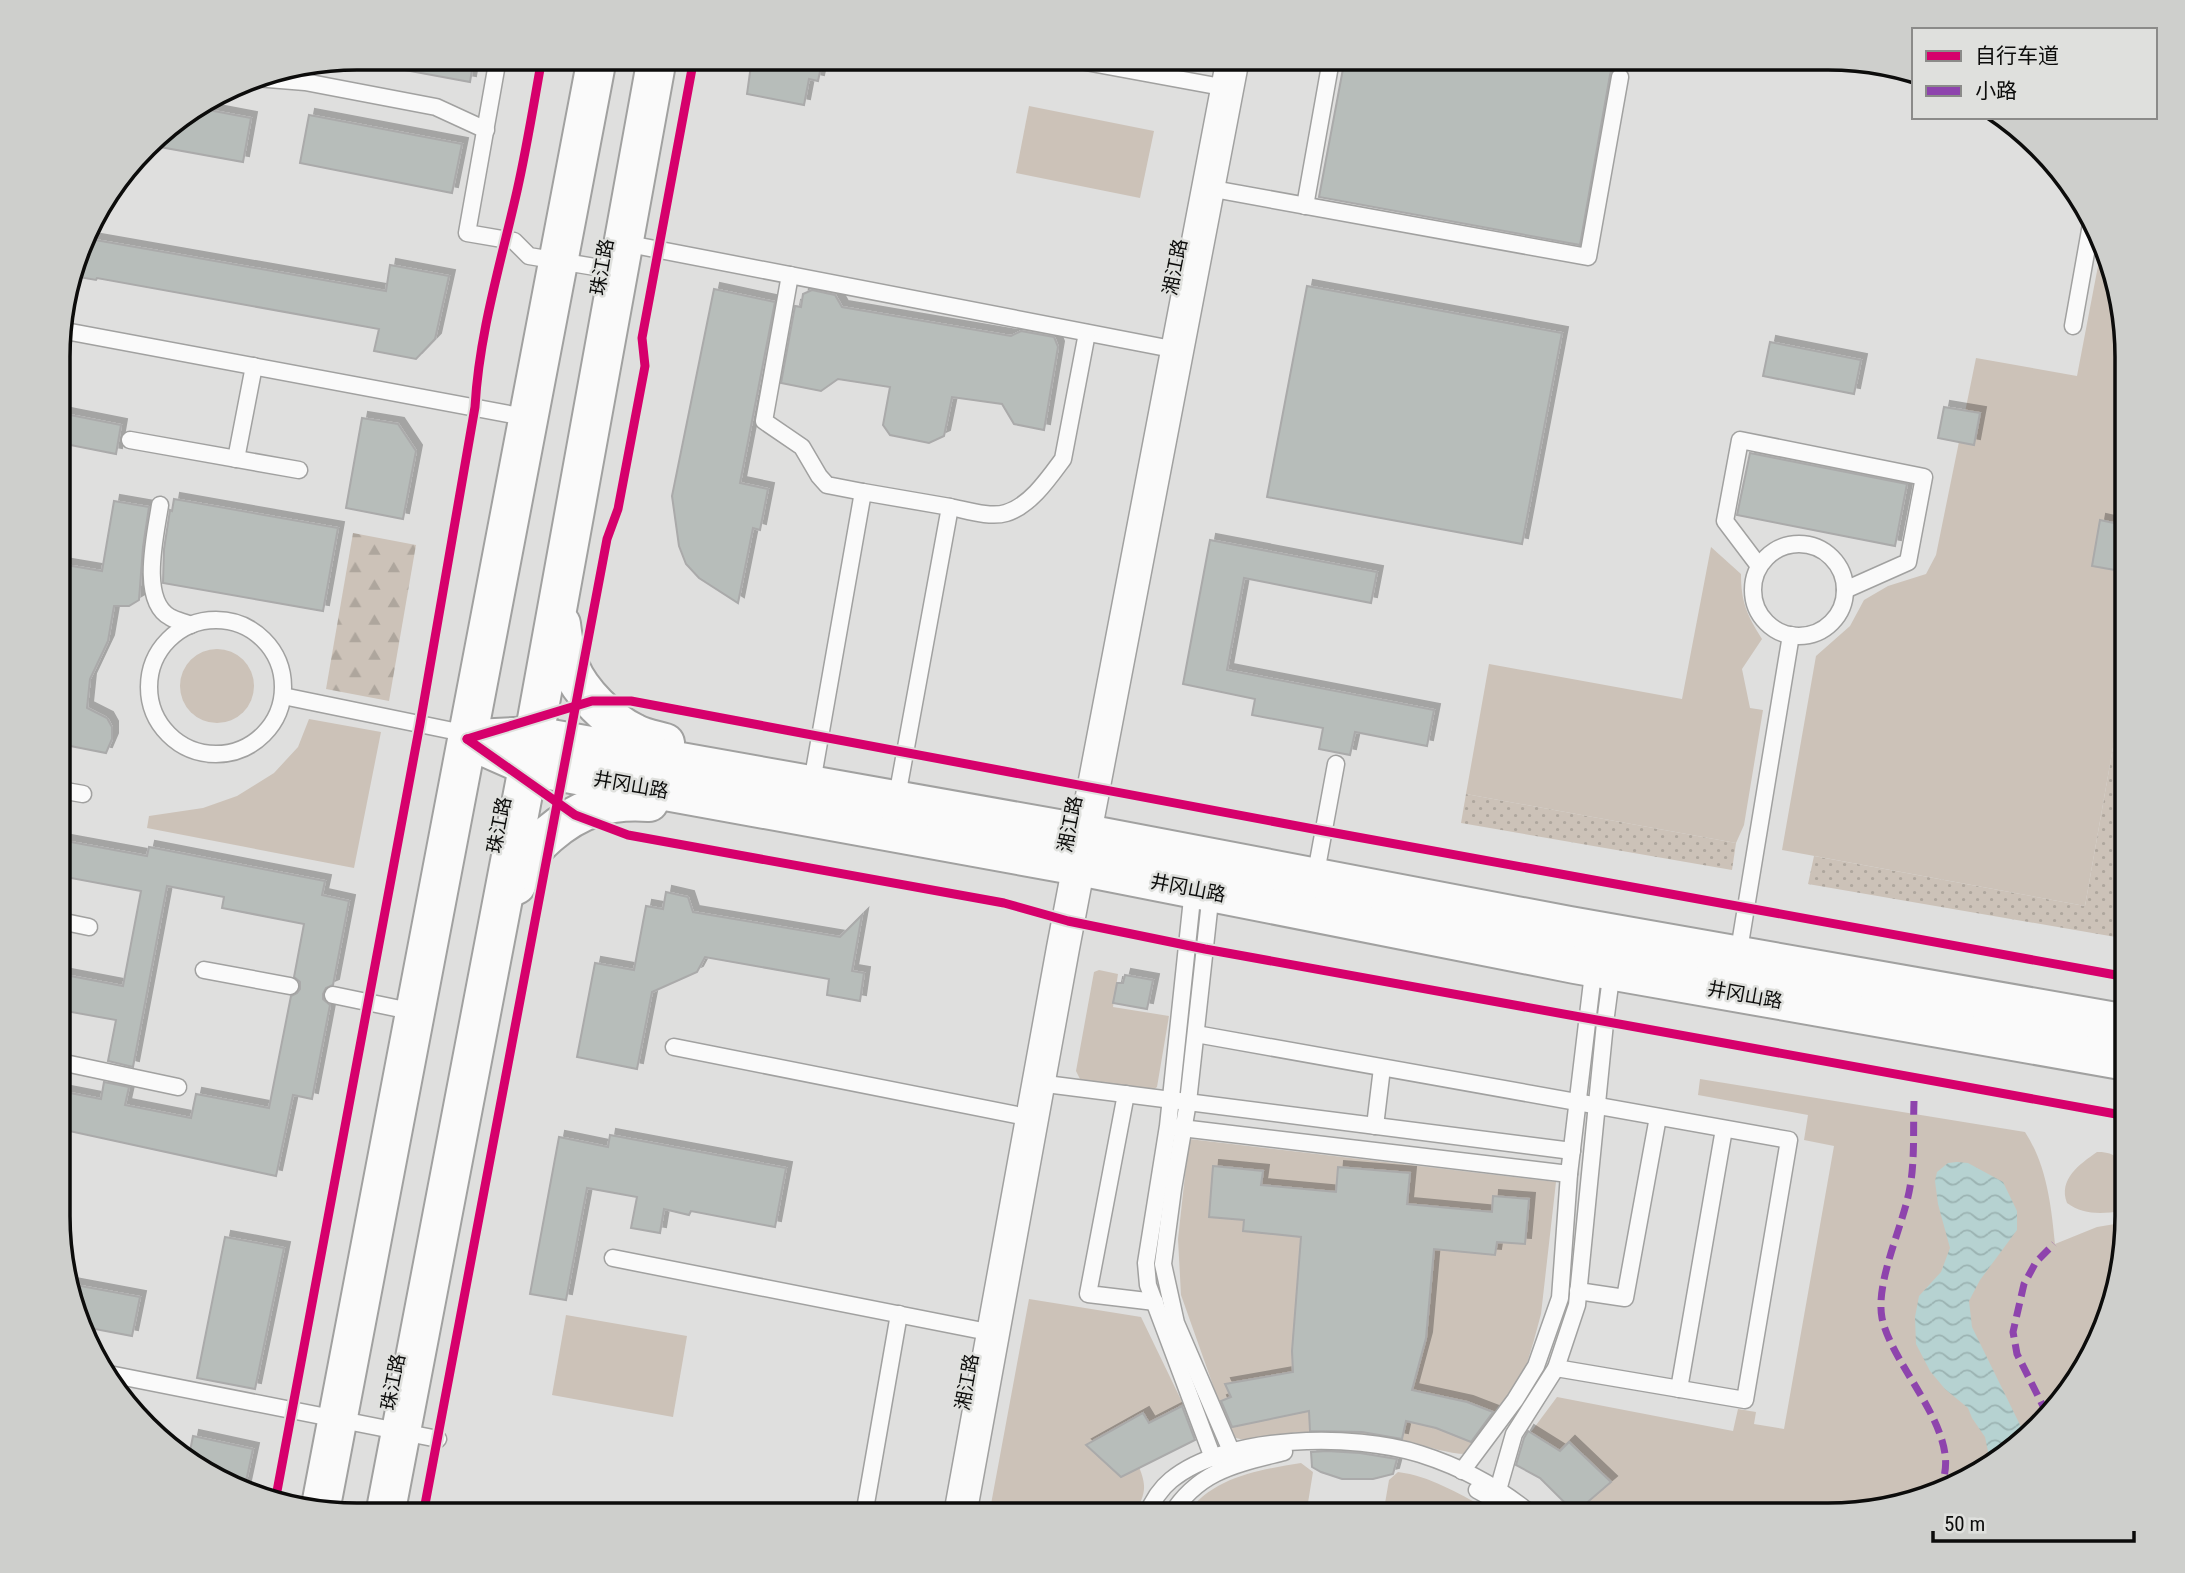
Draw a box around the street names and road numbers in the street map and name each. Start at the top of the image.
street label: 珠江路 [586,237,618,297]
street label: 湘江路 [1158,237,1192,297]
street label: 井冈山路 [592,767,670,803]
street label: 湘江路 [1053,794,1087,854]
street label: 珠江路 [482,795,516,855]
street label: 井冈山路 [1148,869,1228,907]
street label: 井冈山路 [1706,977,1784,1013]
street label: 珠江路 [376,1352,410,1412]
street label: 湘江路 [951,1352,983,1412]

